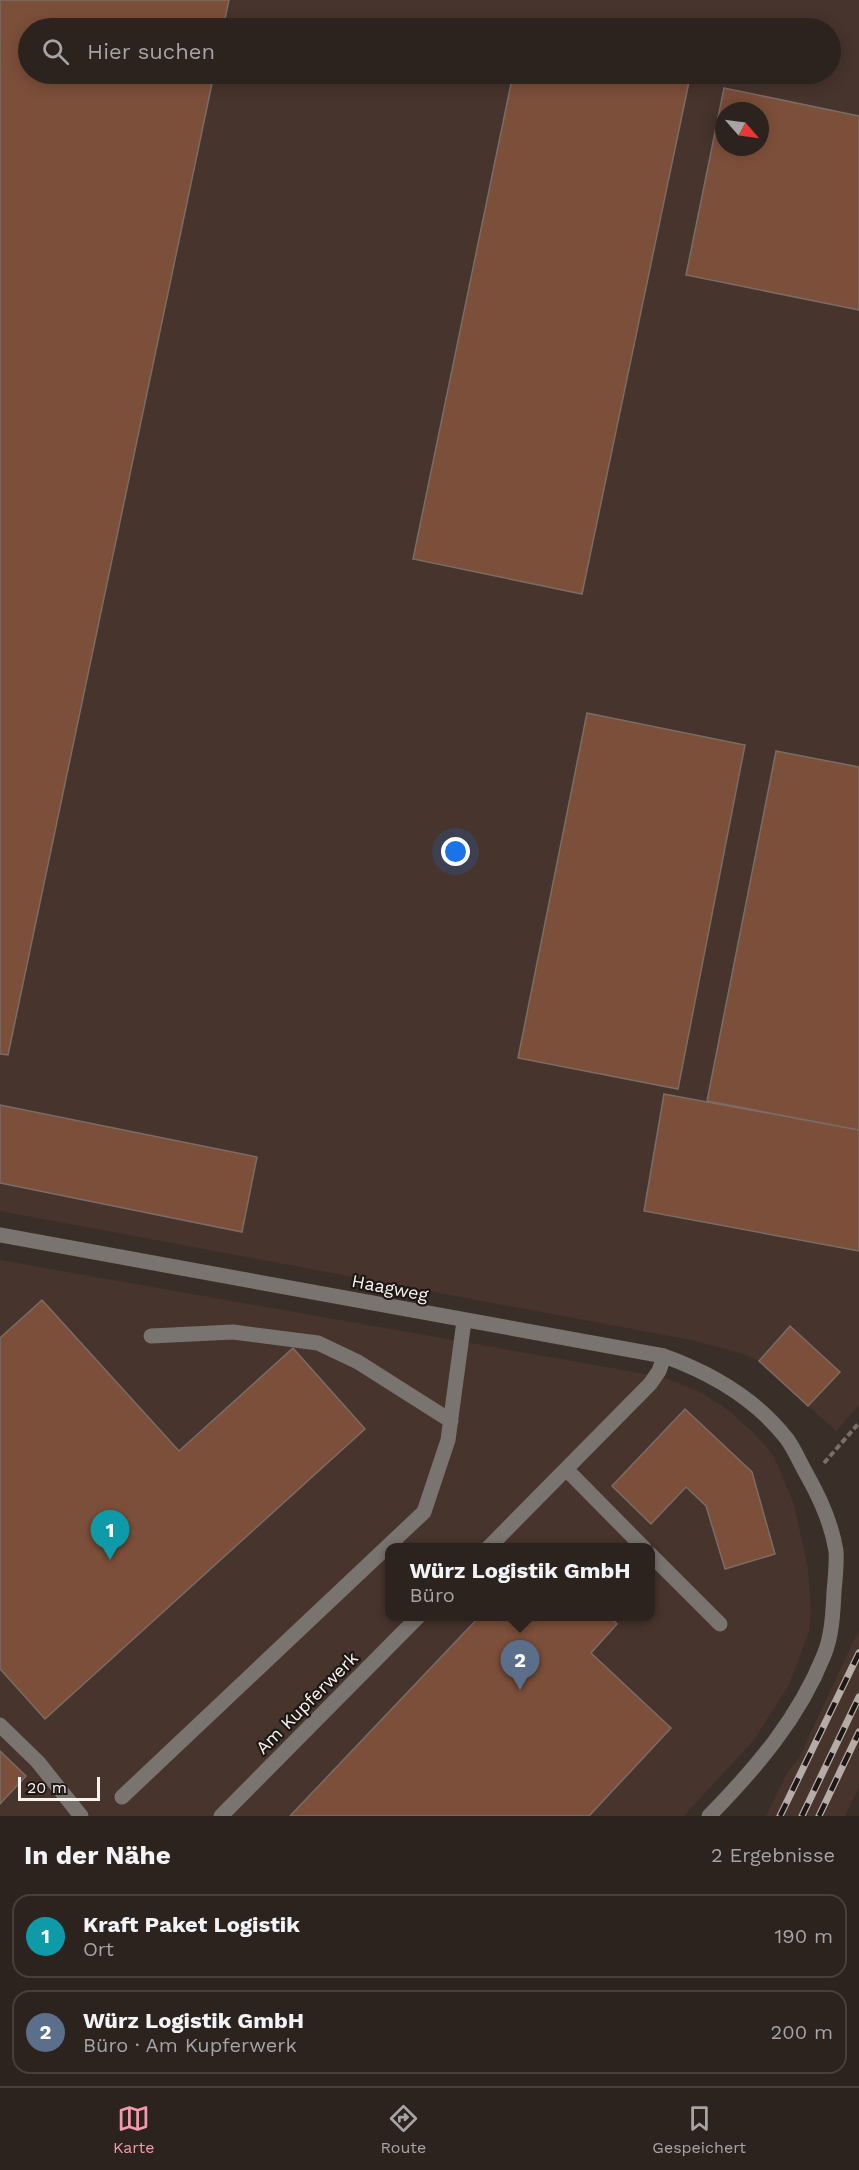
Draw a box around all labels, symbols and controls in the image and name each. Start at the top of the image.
search box [18,18,841,84]
icon: search [39,35,72,68]
text: Hier suchen [87,39,215,64]
north arrow [715,102,769,156]
your location [441,837,470,866]
street label: Haagweg [350,1270,431,1305]
pin: 1 [90,1510,130,1560]
popup [385,1543,655,1621]
text: Würz Logistik GmbH [410,1558,631,1583]
text: Büro [410,1583,455,1607]
pin: 2 [500,1640,540,1690]
street label: Am Kupferwerk [251,1647,362,1758]
scale bar [18,1774,100,1802]
text: 20 m [27,1778,67,1797]
text: In der Nähe [24,1840,171,1870]
text: 2 Ergebnisse [711,1843,835,1867]
text: Kraft Paket Logistik [83,1912,300,1937]
text: 1 [41,1924,50,1948]
text: 190 m [775,1924,833,1948]
text: Ort [83,1937,114,1961]
text: Würz Logistik GmbH [83,2008,304,2033]
text: 2 [40,2020,51,2044]
text: 200 m [771,2020,833,2044]
text: Büro · Am Kupferwerk [83,2033,297,2057]
tab: Karte [113,2102,154,2157]
tab: Route [380,2102,426,2157]
tab: Gespeichert [652,2102,746,2157]

